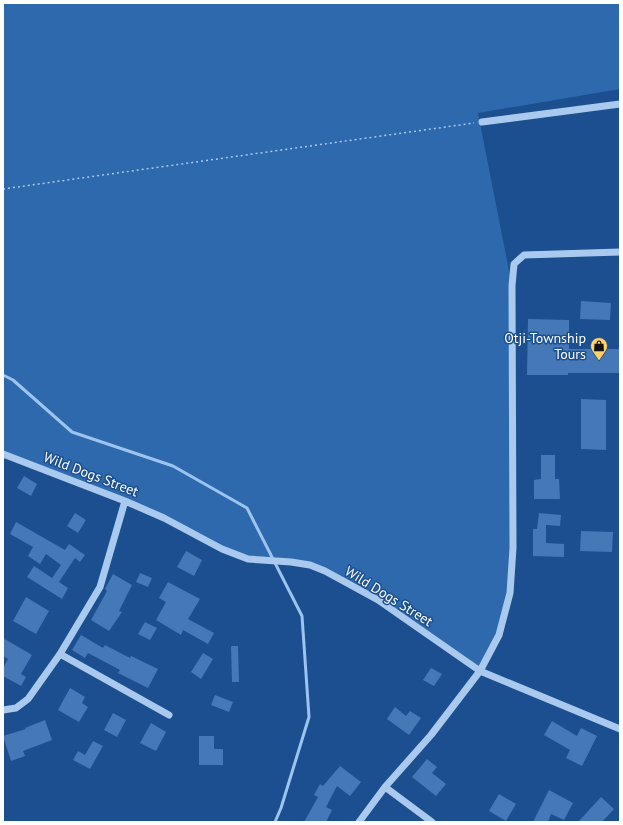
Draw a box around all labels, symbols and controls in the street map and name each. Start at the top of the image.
place label: Otji-Township Tours [504,329,586,363]
shop icon: Otji-Township Tours [589,336,609,361]
street label: Wild Dogs Street [41,448,141,500]
street label: Wild Dogs Street [342,562,436,630]

